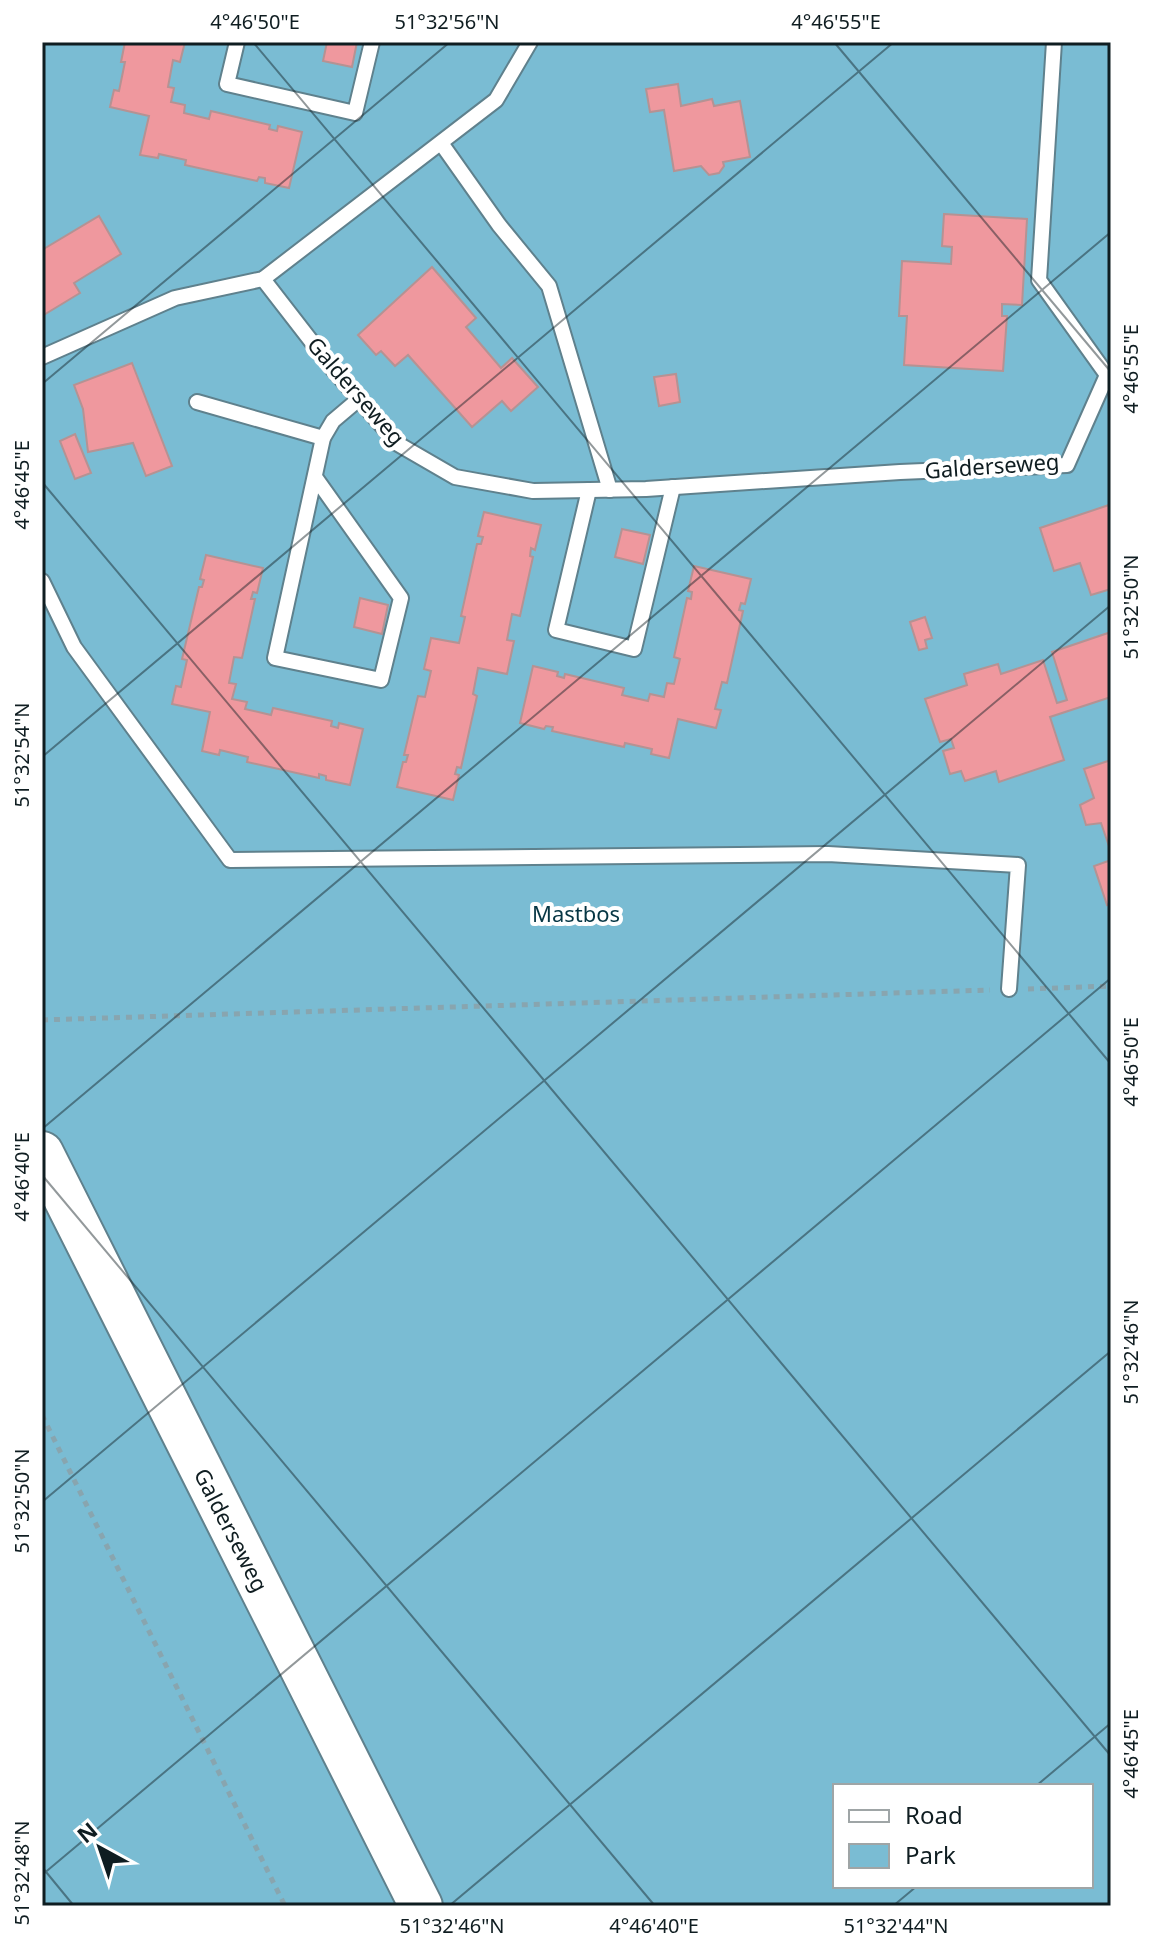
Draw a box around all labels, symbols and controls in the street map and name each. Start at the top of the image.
text: 4°46'50"E [210,8,300,35]
text: 51°32'56"N [394,8,500,35]
text: 4°46'55"E [791,8,881,35]
text: 4°46'55"E [1117,324,1144,414]
street label: Galderseweg [301,330,412,451]
text: 4°46'45"E [8,440,35,530]
street label: Galderseweg [924,445,1060,485]
text: 51°32'50"N [1117,554,1144,660]
text: 51°32'54"N [8,702,35,808]
park label: Mastbos [532,898,620,928]
text: 4°46'50"E [1117,1017,1144,1107]
text: 4°46'40"E [8,1132,35,1222]
text: 51°32'46"N [1117,1299,1144,1405]
text: 51°32'50"N [8,1448,35,1554]
street label: Galderseweg [188,1463,276,1596]
text: 4°46'45"E [1117,1709,1144,1799]
legend [833,1784,1093,1888]
text: Road [905,1798,963,1831]
north arrow [60,1808,140,1888]
text: N [70,1815,103,1849]
text: 51°32'48"N [8,1820,35,1926]
text: Park [905,1838,956,1871]
text: 51°32'46"N [399,1912,505,1939]
text: 4°46'40"E [609,1912,699,1939]
text: 51°32'44"N [843,1912,949,1939]

